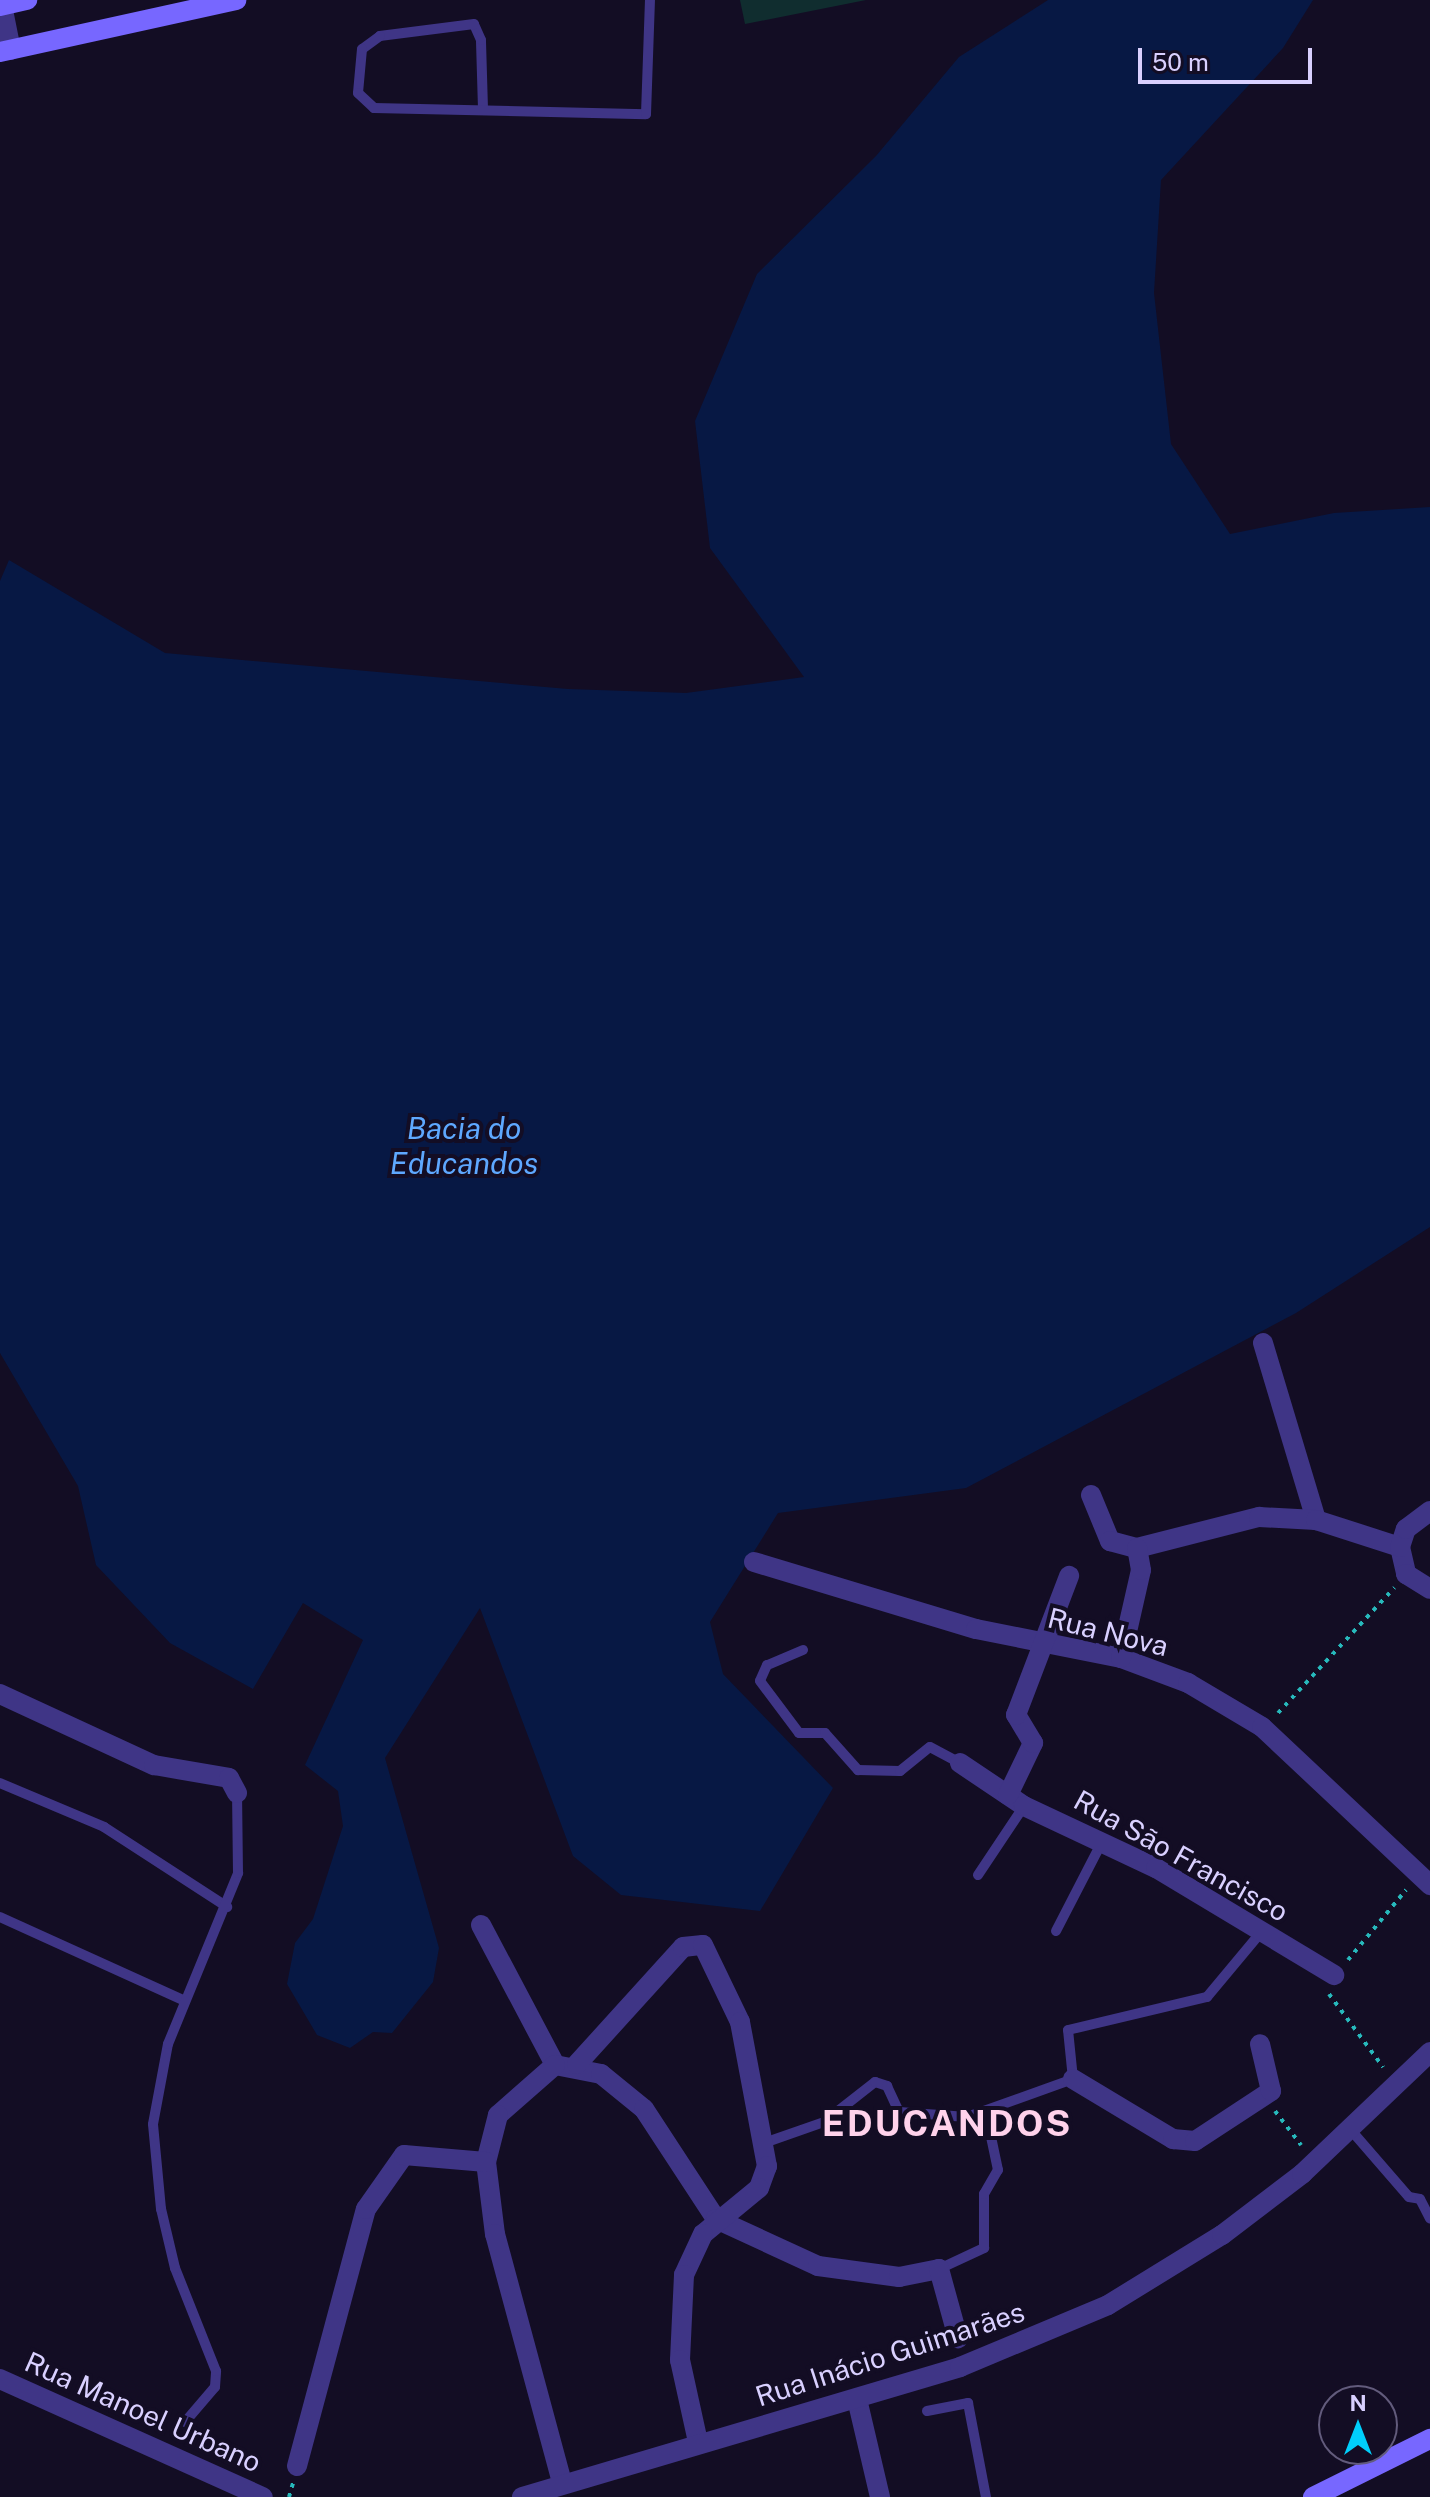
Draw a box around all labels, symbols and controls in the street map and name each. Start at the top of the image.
scale bar [1142,32,1316,82]
text: 50 m [1152,48,1209,76]
water label: Bacia do Educandos [390,1110,538,1180]
street label: Rua Nova [1044,1601,1172,1663]
street label: Rua São Francisco [1068,1783,1294,1929]
district label: EDUCANDOS [822,2102,1072,2146]
street label: Rua Inácio Guimarães [751,2295,1029,2413]
street label: Rua Manoel Urbano [20,2345,266,2479]
north arrow [1318,2385,1398,2465]
text: N [1349,2390,1367,2416]

